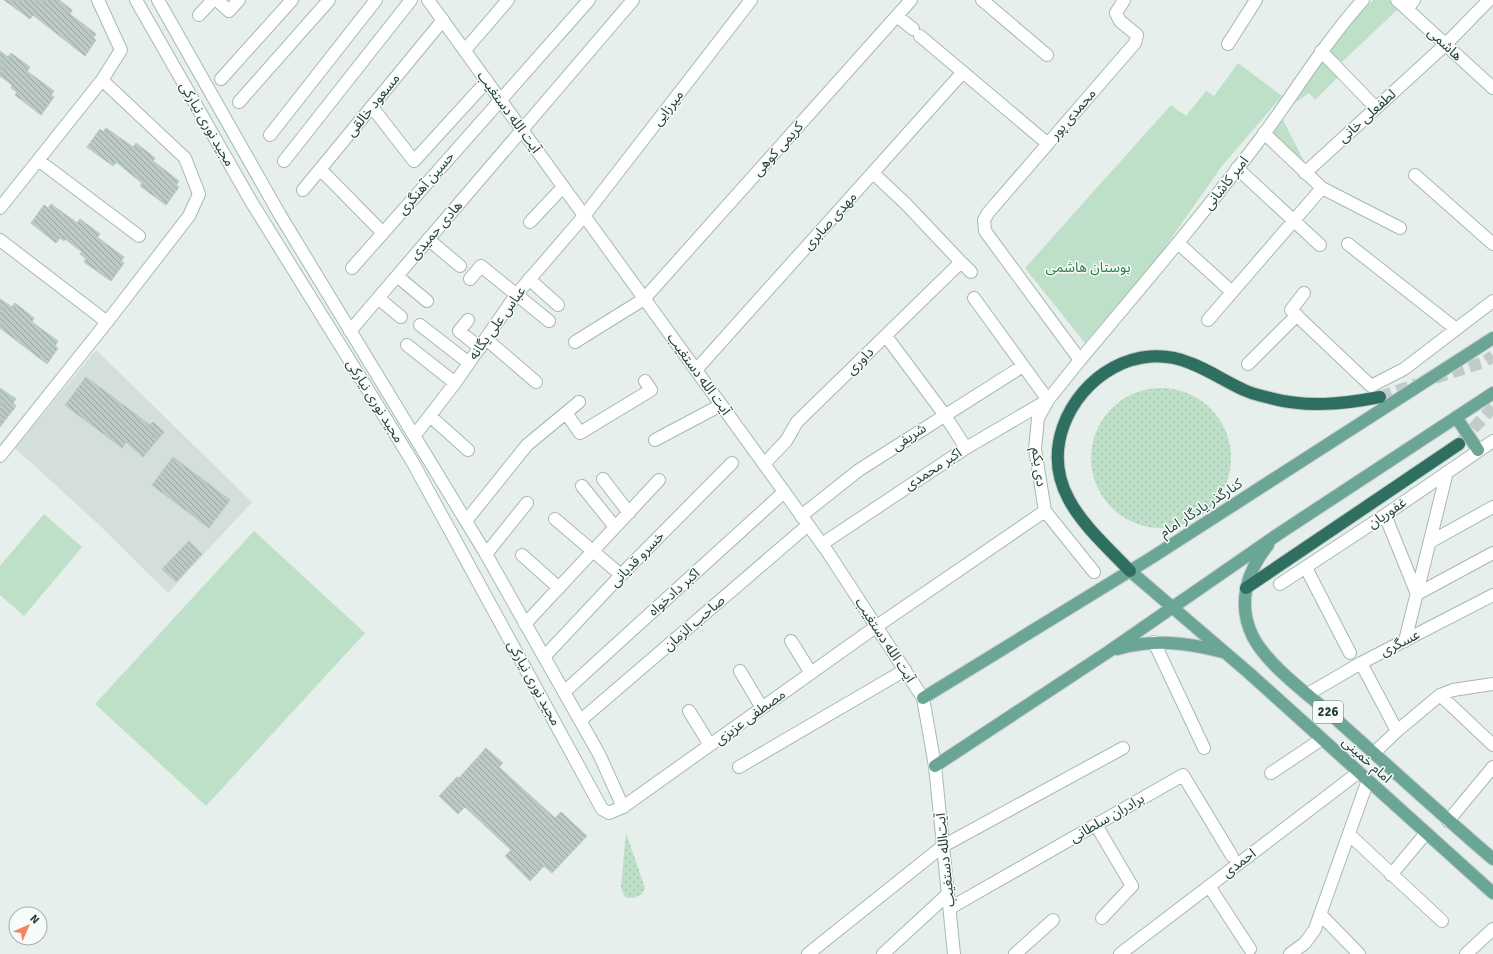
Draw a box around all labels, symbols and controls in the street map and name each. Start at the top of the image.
street label: هاشمی [1424,24,1466,64]
street label: آیت الله دستغیب [473,68,545,157]
street label: مسعود خالقی [342,70,404,140]
street label: مجید نوری نیارکی [176,79,238,169]
street label: محمدی پور [1046,85,1100,144]
street label: لطفعلی خانی [1335,86,1399,146]
street label: میرزایی [649,87,687,129]
street label: کریمی کوهی [749,118,807,180]
street label: حسین آهنگری [394,148,458,218]
street label: امیر کاشانی [1200,153,1252,213]
street label: مهدی صابری [799,188,861,254]
street label: هادی حمیدی [406,197,466,263]
park label: بوستان هاشمی [1046,259,1131,276]
street label: عباس علی یگانه [465,283,529,363]
street label: آیت الله دستغیب [663,330,735,419]
street label: داوری [843,343,878,378]
street label: مجید نوری نیارکی [343,356,407,446]
street label: شریفی [889,420,929,454]
street label: اکبر محمدی [901,444,965,494]
street label: دی یکم [1026,446,1050,488]
street label: کنارگذر یادگار امام [1156,475,1247,543]
street label: غفوریان [1364,494,1410,532]
street label: خسرو قدیانی [606,528,668,590]
street label: اکبر دادخواه [645,565,703,619]
street label: صاحب الزمان [660,591,729,654]
street label: آیت الله دستغیب [851,594,919,686]
street label: عسگری [1377,626,1423,660]
street label: مجید نوری نیارکی [504,637,564,729]
street label: مصطفی عزیزی [711,686,789,748]
road number: 226 [1313,701,1343,723]
street label: امام خمینی [1337,733,1395,788]
street label: برادران سلطانی [1067,790,1147,846]
street label: آیت‌الله دستغیب [932,811,958,908]
street label: احمدی [1219,845,1259,881]
north arrow [8,906,48,946]
text: N [27,912,42,927]

